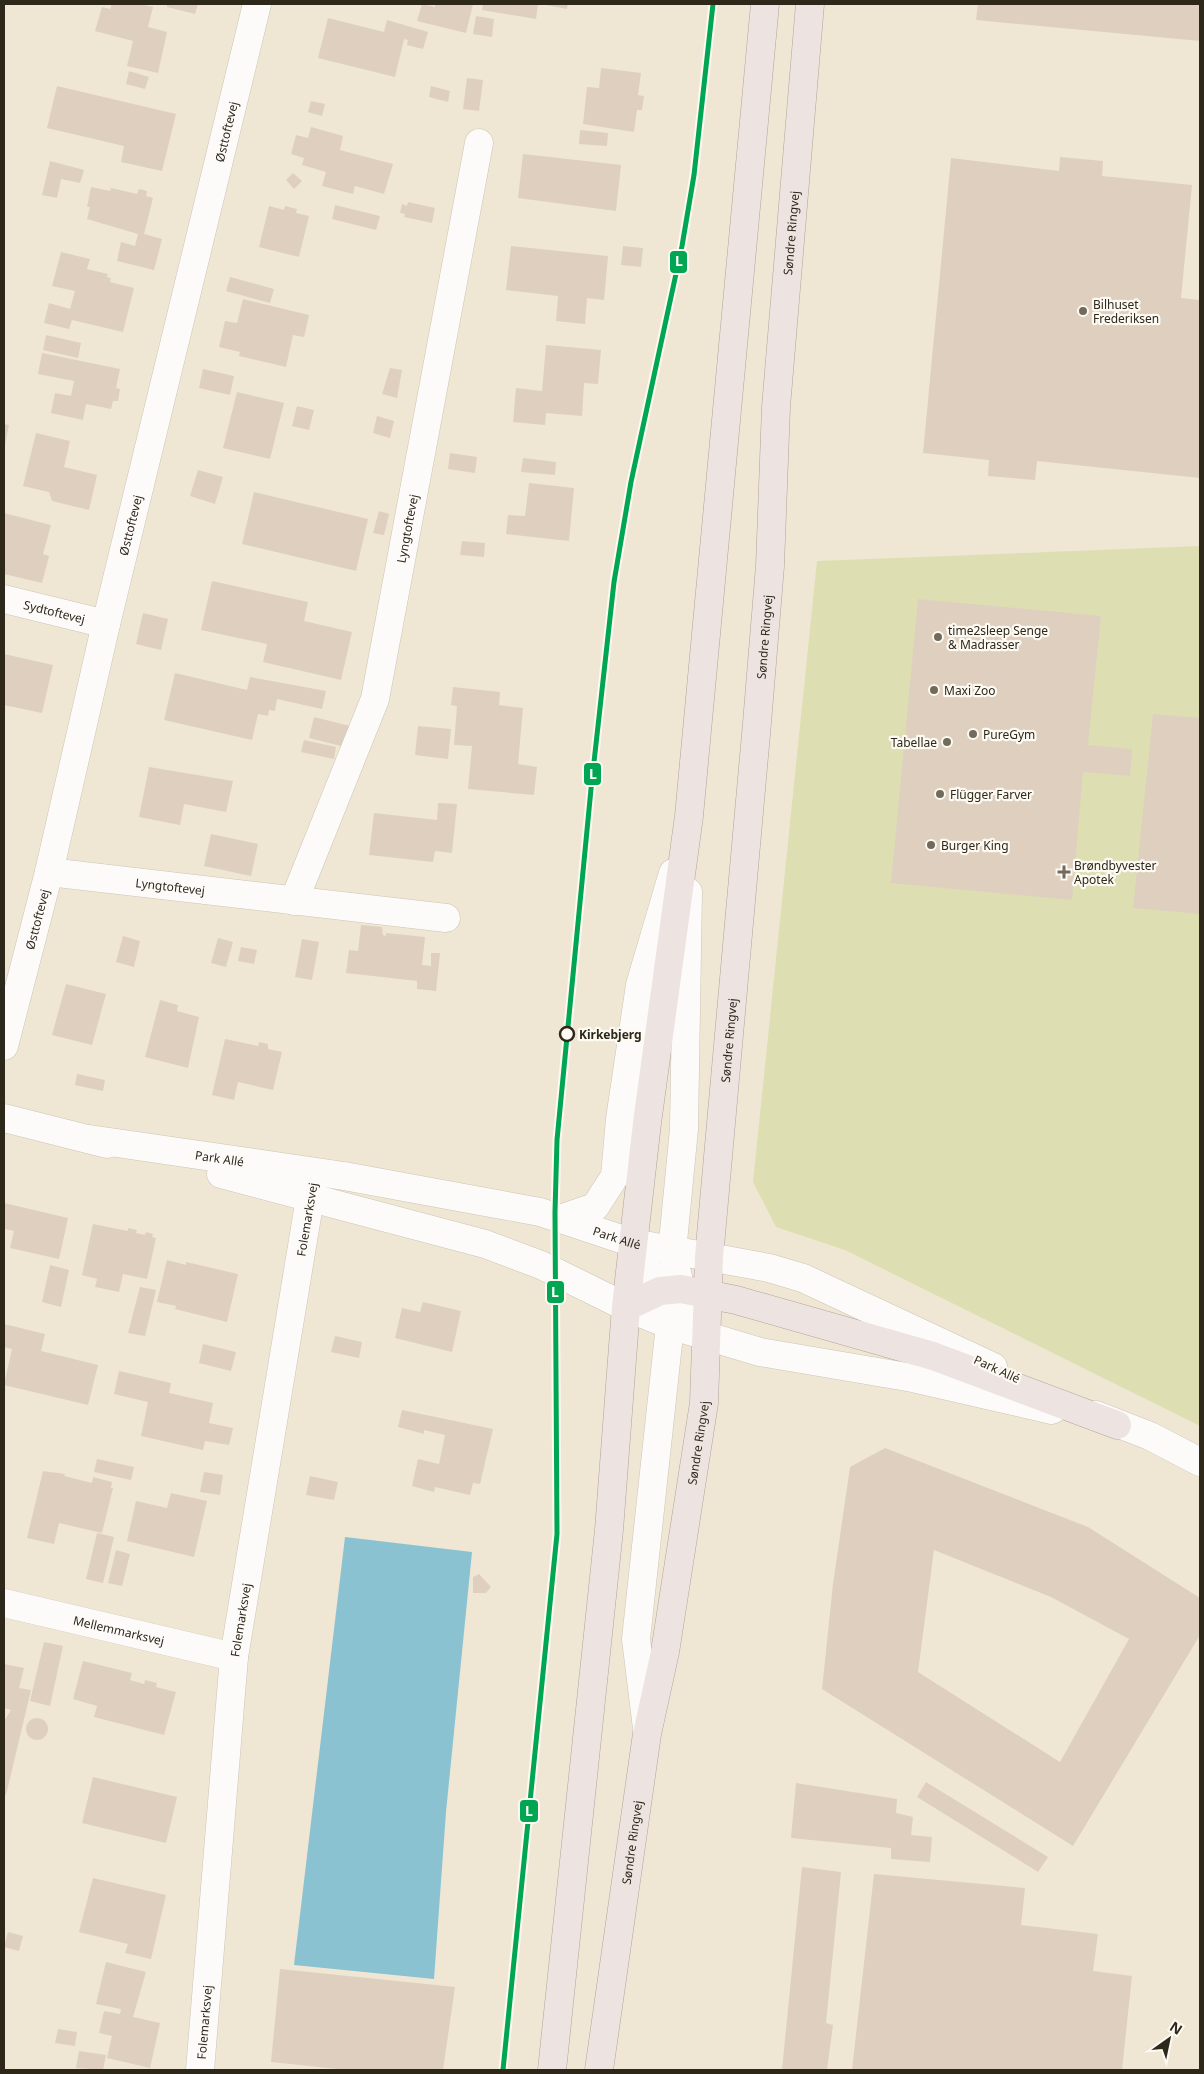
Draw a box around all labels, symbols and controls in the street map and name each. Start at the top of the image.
street label: Østtoftevej [210,99,242,164]
street label: Søndre Ringvej [779,190,803,276]
line badge: L [669,250,688,274]
text: L [675,251,683,270]
place label: Bilhuset Frederiksen [1093,296,1159,327]
marker: Bilhuset Frederiksen [1077,305,1089,317]
street label: Østtoftevej [114,493,146,557]
street label: Lyngtoftevej [392,493,422,564]
street label: Søndre Ringvej [752,594,776,680]
street label: Sydtoftevej [22,596,87,627]
place label: time2sleep Senge & Madrasser [948,622,1048,653]
marker: time2sleep Senge & Madrasser [932,631,944,643]
place label: Maxi Zoo [944,682,996,699]
marker: Maxi Zoo [928,684,940,696]
place label: PureGym [983,726,1035,743]
marker: PureGym [967,728,979,740]
place label: Tabellae [891,734,937,751]
marker: Tabellae [941,736,953,748]
line badge: L [583,762,602,786]
text: L [589,764,597,783]
place label: Flügger Farver [950,786,1032,803]
marker: Flügger Farver [934,788,946,800]
place label: Burger King [941,837,1009,854]
marker: Burger King [925,839,937,851]
place label: Brøndbyvester Apotek [1074,857,1157,888]
marker: Brøndbyvester Apotek [1058,866,1070,878]
street label: Lyngtoftevej [135,874,206,899]
street label: Østtoftevej [21,887,53,951]
street label: Søndre Ringvej [716,997,741,1083]
marker: Kirkebjerg [559,1026,575,1042]
place label: Kirkebjerg [579,1026,642,1043]
street label: Park Allé [194,1146,245,1170]
street label: Folemarksvej [292,1181,321,1257]
street label: Park Allé [591,1222,642,1253]
line badge: L [546,1280,565,1304]
text: L [551,1282,559,1301]
street label: Park Allé [971,1351,1023,1387]
street label: Søndre Ringvej [683,1401,713,1486]
street label: Folemarksvej [226,1582,255,1658]
street label: Mellemmarksvej [72,1611,166,1649]
line badge: L [519,1799,539,1823]
street label: Søndre Ringvej [617,1799,646,1885]
text: L [525,1801,533,1820]
street label: Folemarksvej [192,1984,215,2060]
north arrow [1144,2014,1194,2064]
text: N [1166,2017,1186,2039]

